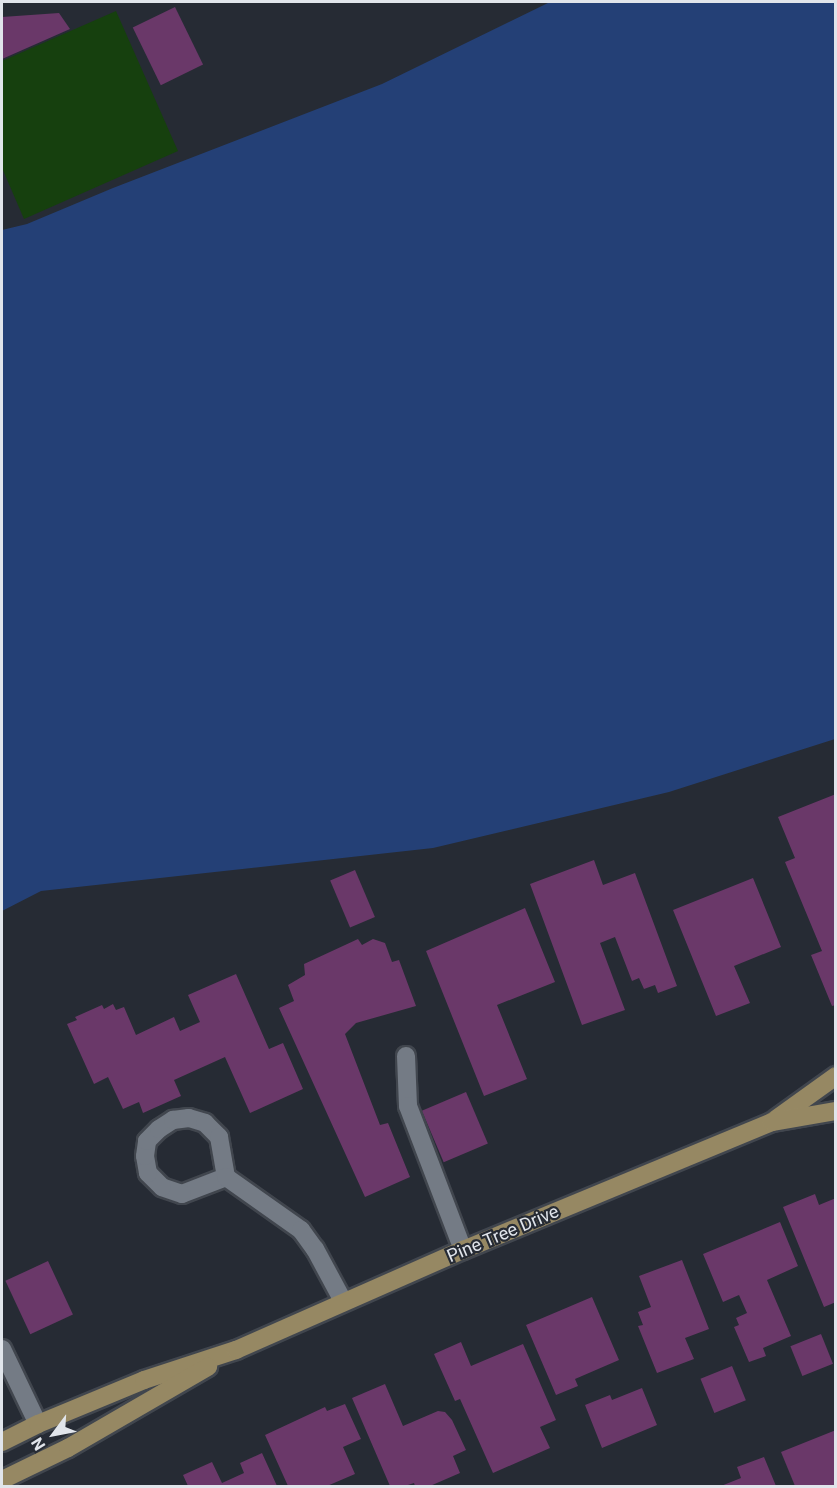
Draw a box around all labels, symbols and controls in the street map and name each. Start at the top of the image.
street label: Pine Tree Drive [444,1201,562,1267]
north arrow [24,1404,84,1464]
text: N [27,1434,49,1454]

